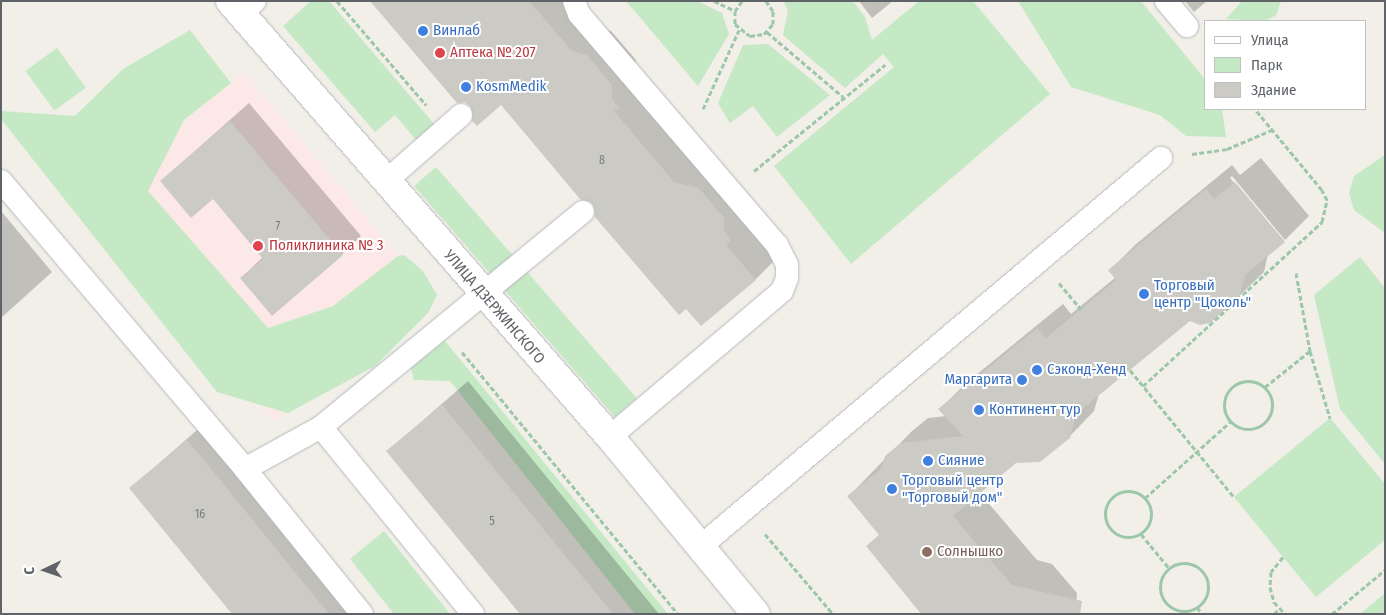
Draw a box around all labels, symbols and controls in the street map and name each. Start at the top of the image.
legend [1204,20,1366,110]
place label: Винлаб [433,22,480,40]
marker: Винлаб [417,25,429,37]
text: Улица [1251,31,1289,49]
place label: Аптека № 207 [450,44,535,62]
marker: Аптека № 207 [434,47,446,59]
text: Парк [1251,56,1282,74]
place label: KosmMedik [476,78,546,96]
marker: KosmMedik [460,81,472,93]
text: Здание [1251,81,1297,99]
house number: 8 [599,154,605,168]
house number: 7 [276,220,280,234]
place label: Поликлиника № 3 [269,237,383,255]
marker: Поликлиника № 3 [251,239,265,253]
street label: УЛИЦА ДЗЕРЖИНСКОГО [440,246,548,368]
place label: Торговый центр "Цоколь" [1154,276,1251,311]
marker: Торговый центр "Цоколь" [1138,288,1150,300]
place label: Сэконд-Хенд [1047,361,1126,379]
marker: Сэконд-Хенд [1031,364,1043,376]
place label: Маргарита [944,371,1012,389]
marker: Маргарита [1016,374,1028,386]
place label: Континент тур [989,401,1081,419]
marker: Континент тур [973,404,985,416]
place label: Сияние [938,452,984,470]
marker: Сияние [922,455,934,467]
place label: Торговый центр "Торговый дом" [902,471,1004,506]
marker: Торговый центр "Торговый дом" [886,483,898,495]
house number: 16 [195,508,205,522]
house number: 5 [489,515,495,529]
place label: Солнышко [937,543,1003,561]
north arrow [20,545,70,595]
marker: Солнышко [921,546,933,558]
text: С [21,567,38,575]

